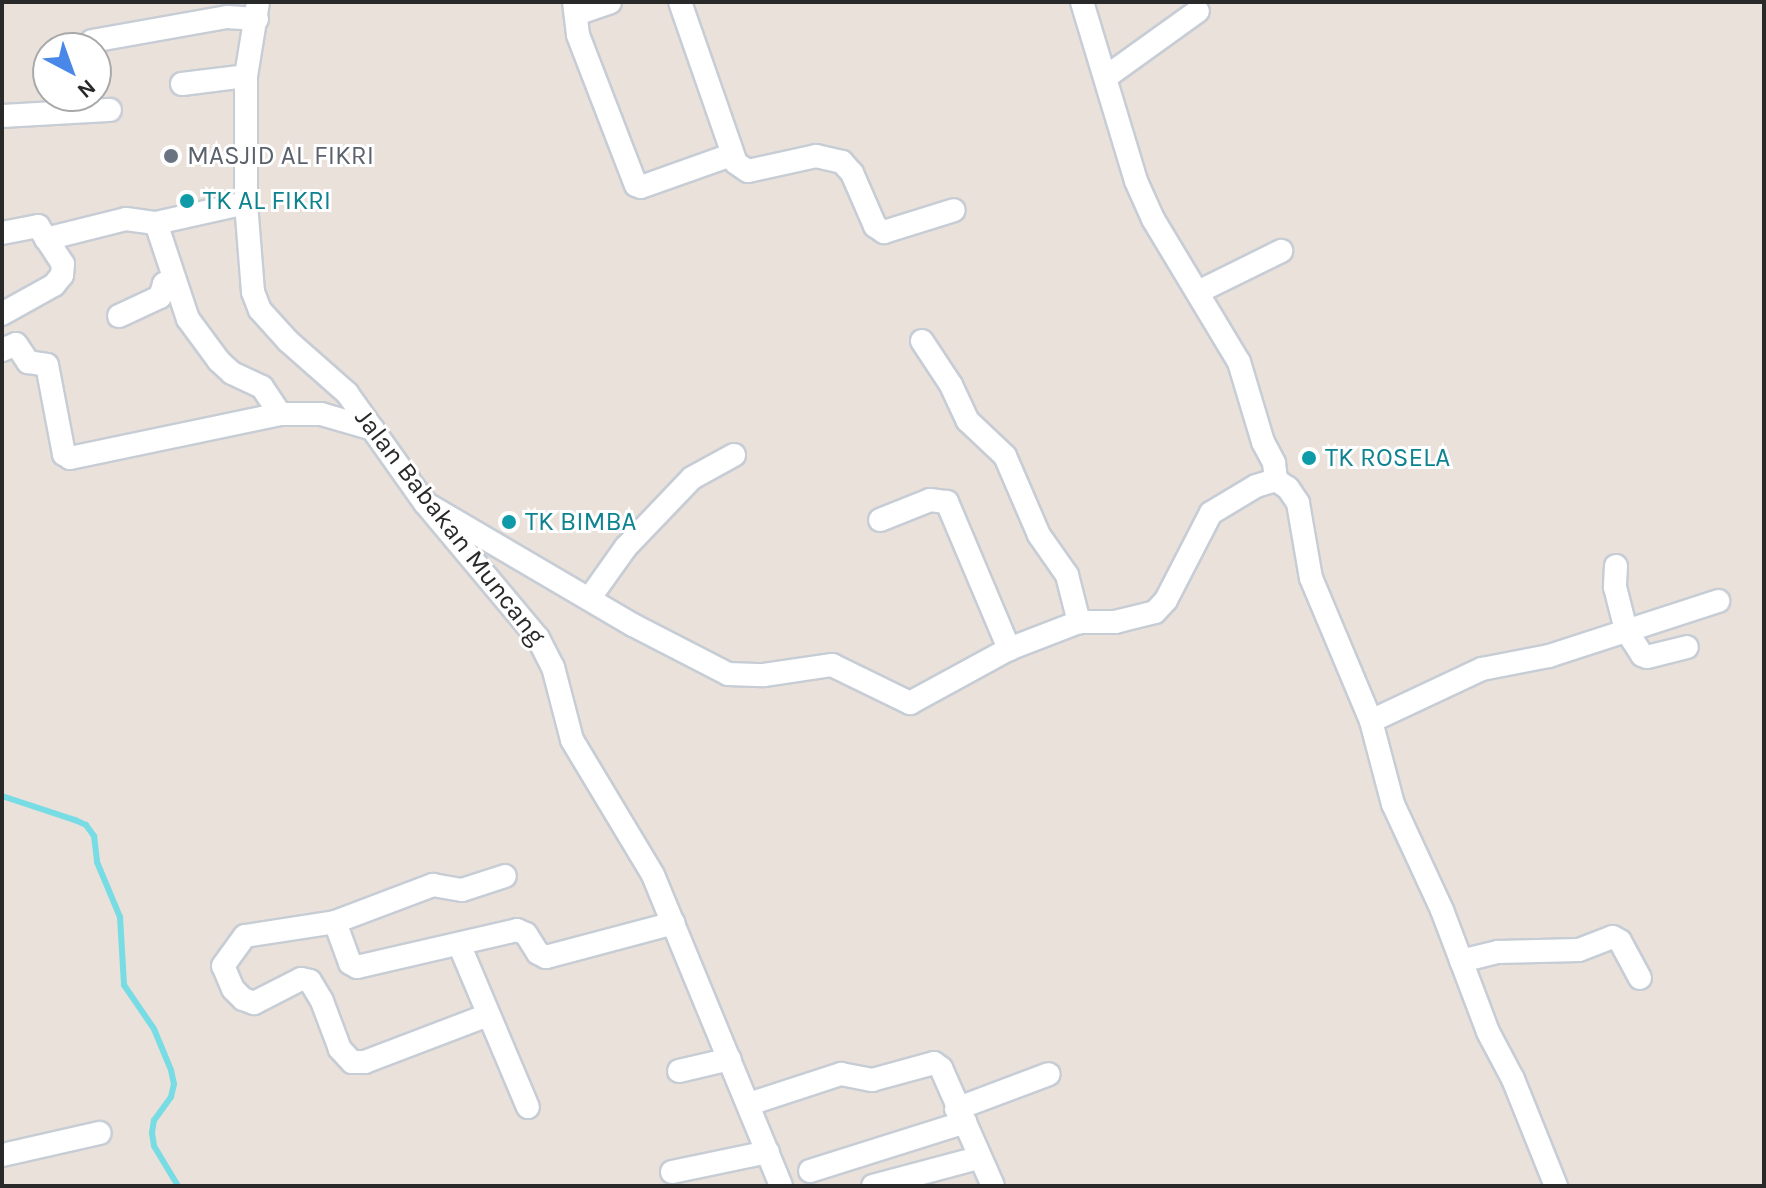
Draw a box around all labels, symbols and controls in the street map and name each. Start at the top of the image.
north arrow [32,32,112,112]
text: N [72,74,101,104]
place label: MASJID AL FIKRI [187,140,374,172]
marker: MASJID AL FIKRI [162,147,180,165]
place label: TK AL FIKRI [203,185,331,217]
marker: TK AL FIKRI [178,192,196,210]
street label: Jalan Babakan Muncang [348,403,552,651]
place label: TK ROSELA [1325,442,1450,474]
marker: TK ROSELA [1300,449,1318,467]
place label: TK BIMBA [525,506,637,538]
marker: TK BIMBA [500,513,518,531]

